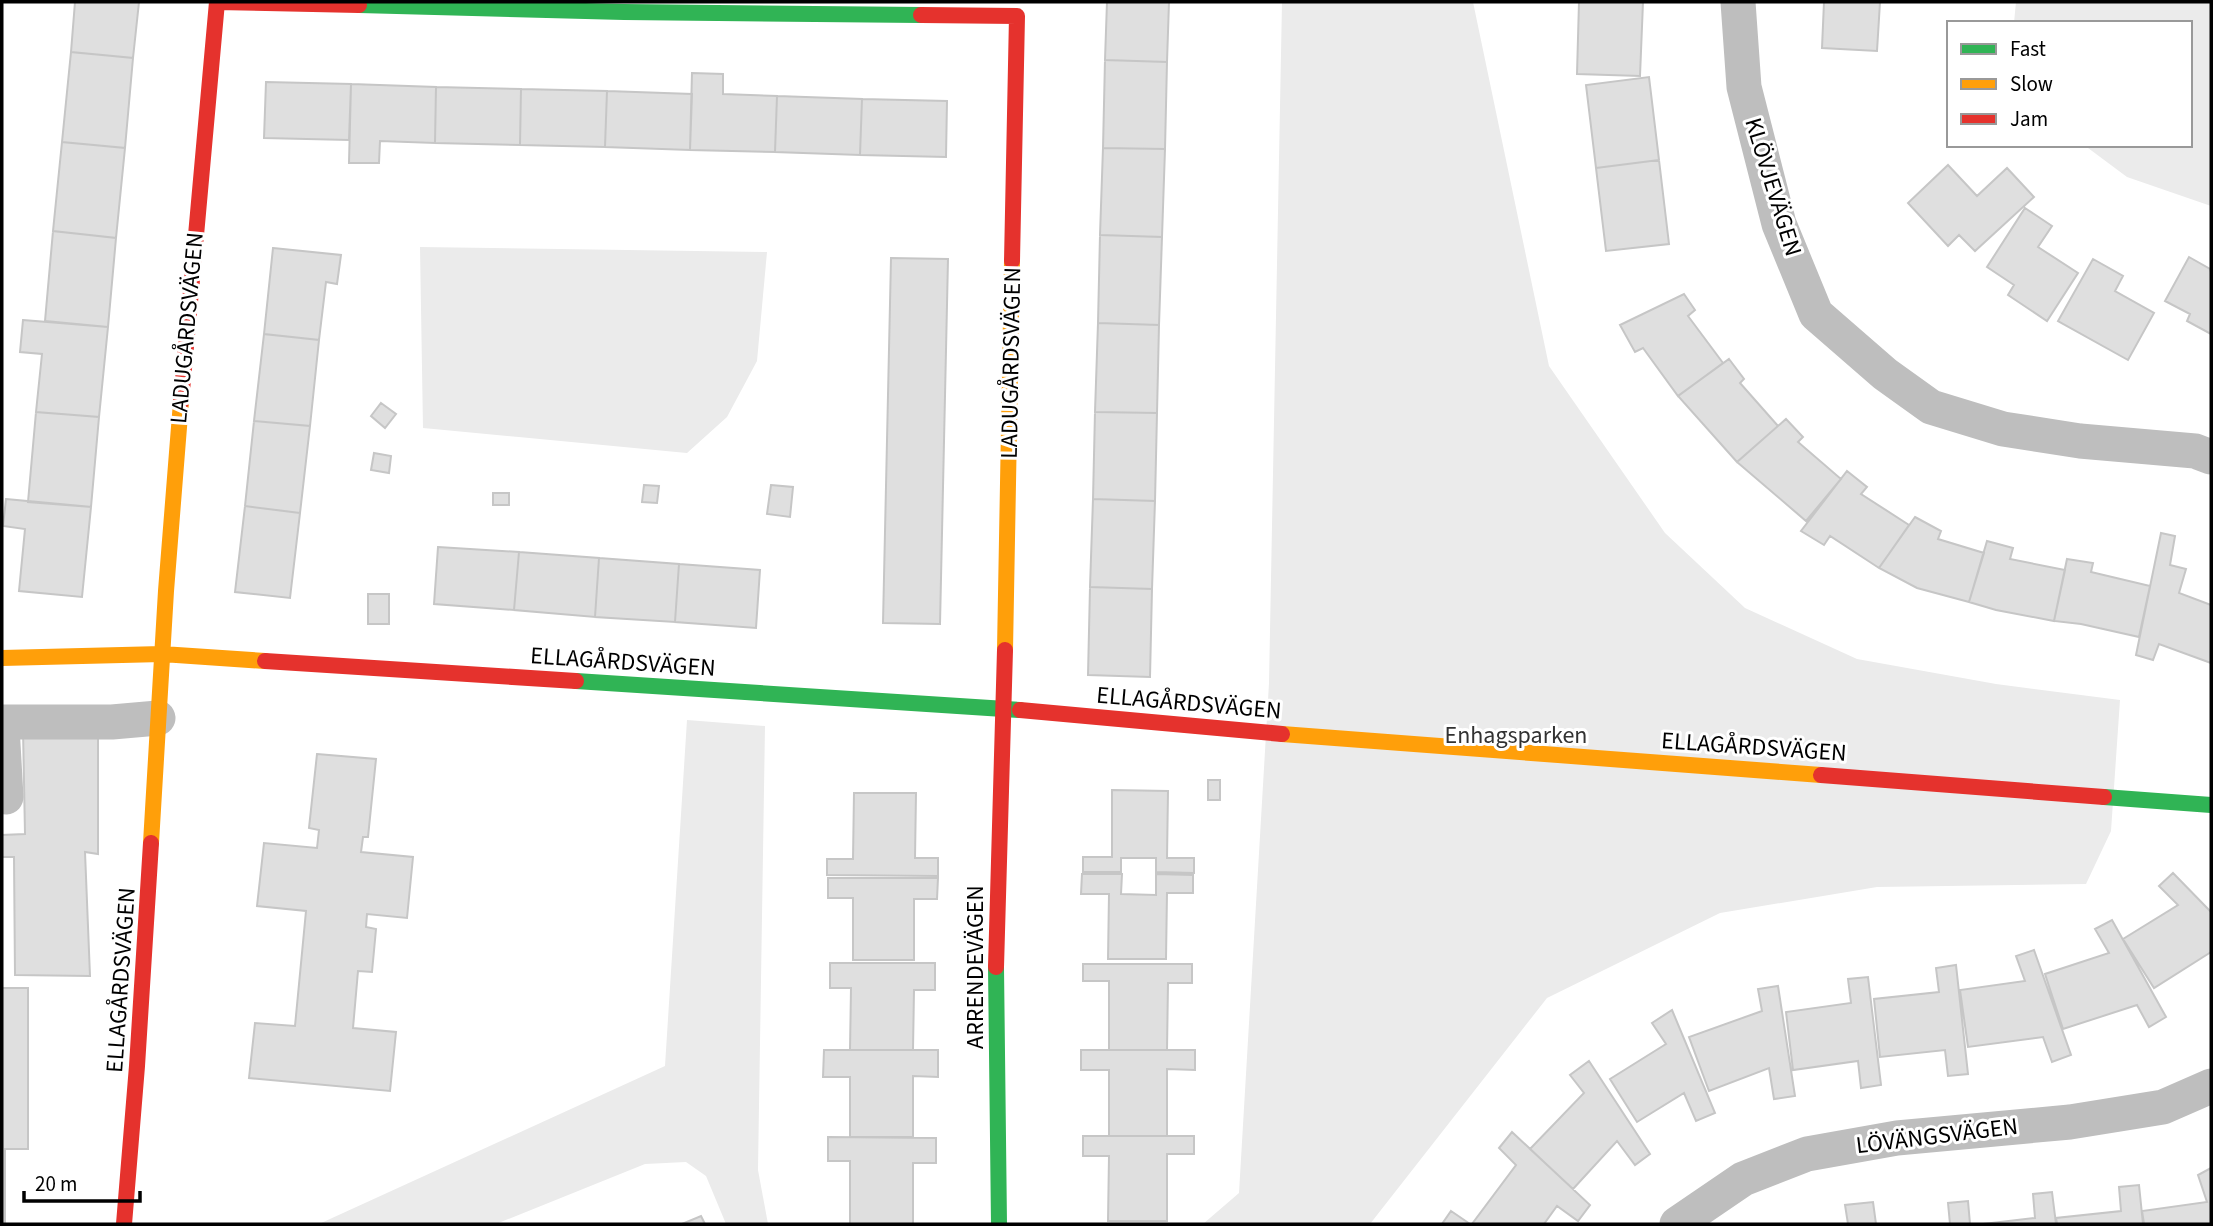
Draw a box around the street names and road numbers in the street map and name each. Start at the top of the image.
street label: KLÖVJEVÄGEN [1735,113,1811,261]
street label: LADUGÅRDSVÄGEN [161,231,213,425]
street label: LADUGÅRDSVÄGEN [992,267,1030,459]
street label: ELLAGÅRDSVÄGEN [529,638,717,686]
street label: ELLAGÅRDSVÄGEN [1095,677,1283,729]
street label: ELLAGÅRDSVÄGEN [1660,723,1848,771]
street label: ARRENDEVÄGEN [958,885,993,1049]
street label: ELLAGÅRDSVÄGEN [97,886,145,1074]
street label: LÖVÄNGSVÄGEN [1854,1109,2020,1163]

